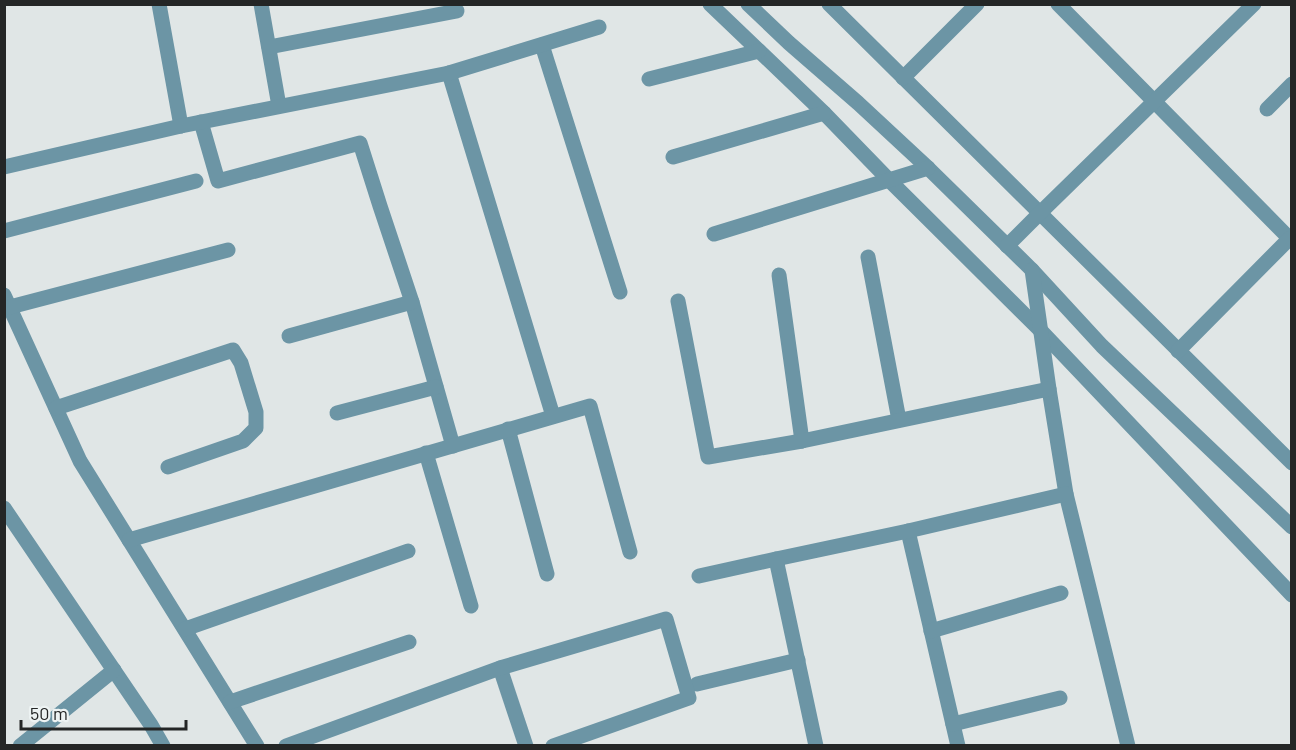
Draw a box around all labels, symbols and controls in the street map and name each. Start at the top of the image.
scale bar [21,693,186,731]
text: 50 m [30,702,68,724]

